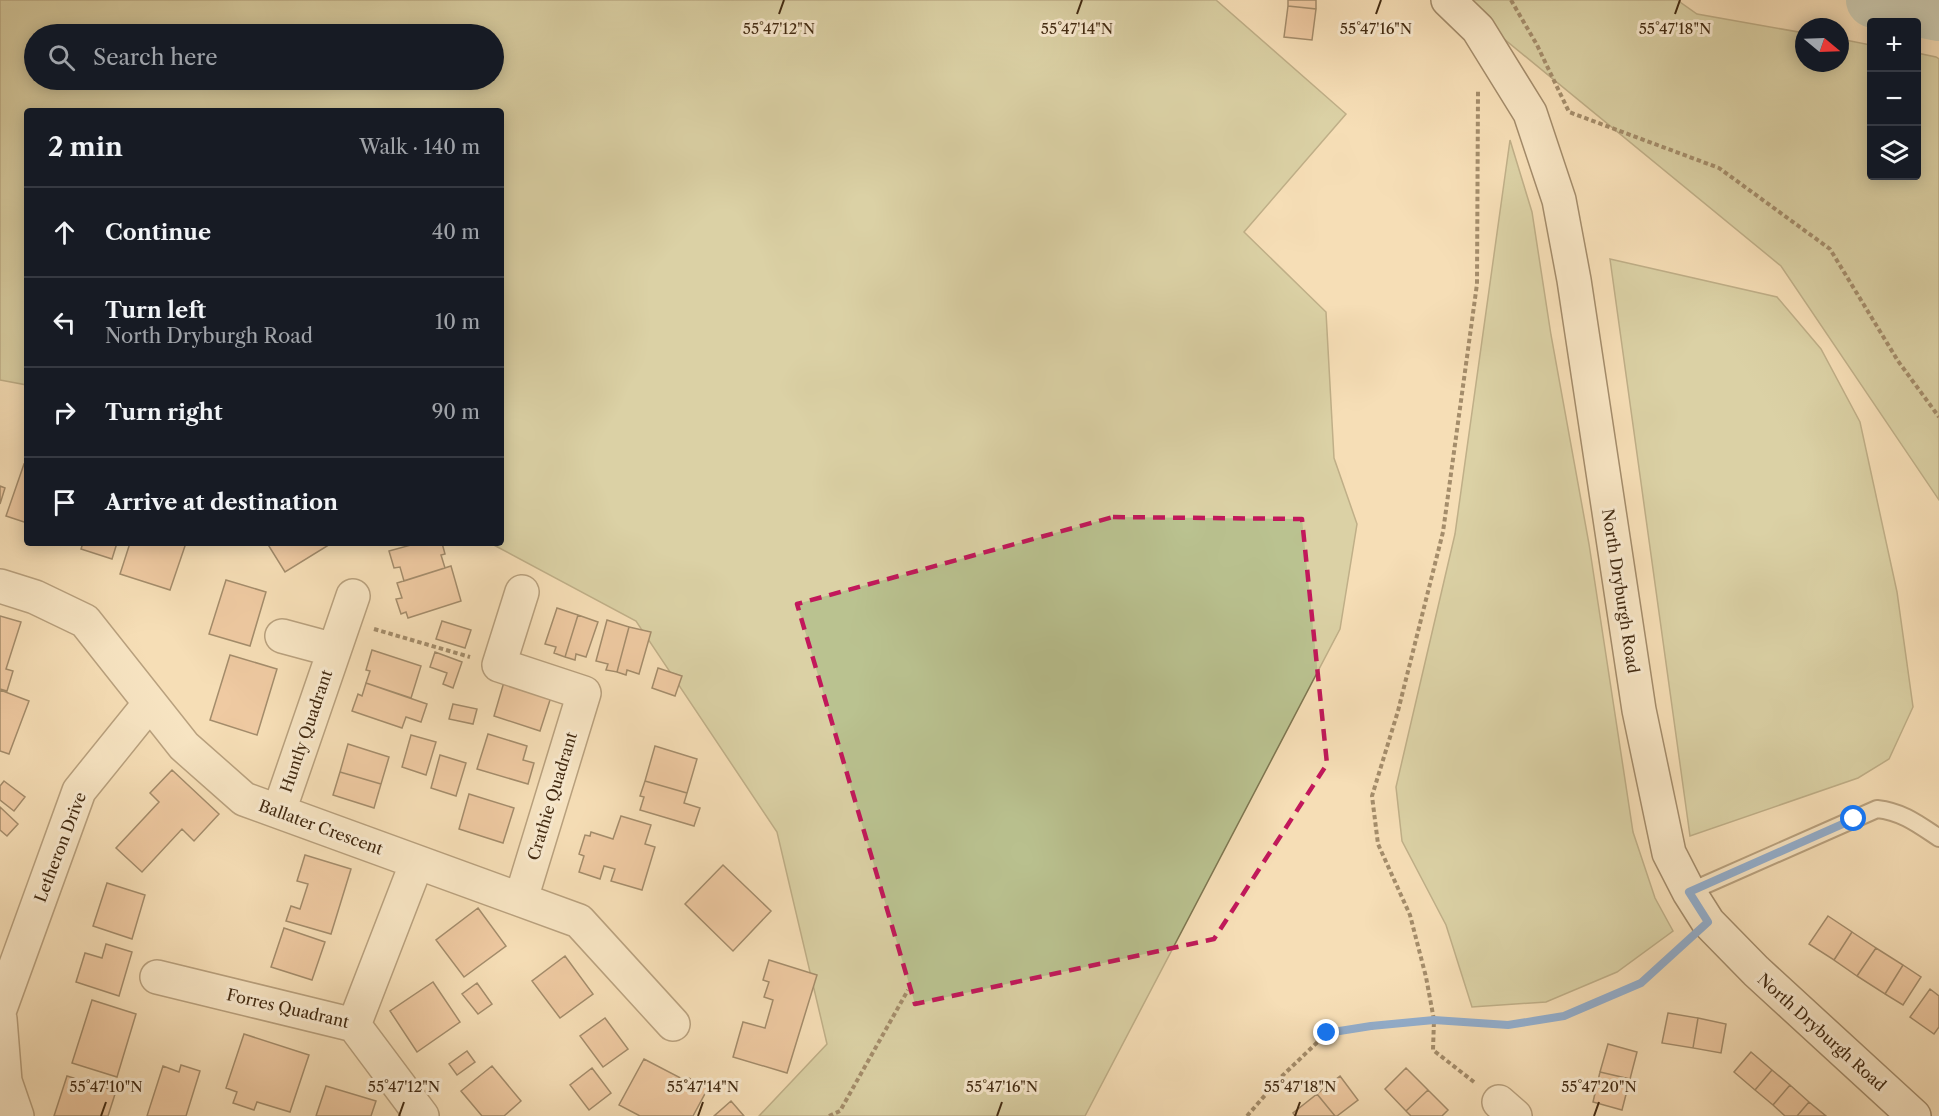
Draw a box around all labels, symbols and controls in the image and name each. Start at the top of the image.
north arrow [1795,18,1849,72]
map controls [1867,18,1921,180]
button: + [1867,18,1921,72]
text: 55°47'12"N [743,19,815,38]
text: 55°47'14"N [1041,19,1113,38]
text: 55°47'16"N [1340,19,1412,38]
text: 55°47'18"N [1639,19,1711,38]
search box [24,24,504,90]
icon: search [45,41,78,74]
text: Search here [93,44,218,71]
button: − [1867,72,1921,126]
button: layers [1867,126,1921,180]
text: 2 min [48,131,123,163]
text: Walk · 140 m [359,135,480,159]
icon: ahead [48,216,81,249]
text: Continue [105,219,211,246]
text: 40 m [432,220,480,244]
text: Turn left [105,297,206,324]
icon: left [48,306,81,339]
text: 10 m [435,310,480,334]
text: North Dryburgh Road [105,324,313,348]
icon: right [48,396,81,429]
text: Turn right [105,399,223,426]
text: 90 m [432,400,480,424]
icon: arrive [48,486,81,519]
text: Arrive at destination [105,489,338,516]
street label: North Dryburgh Road [1598,507,1644,675]
street label: Huntly Quadrant [276,667,336,795]
street label: Crathie Quadrant [523,729,581,863]
street label: Letheron Drive [30,789,90,905]
street label: Ballater Crescent [256,795,386,859]
route start [1840,805,1866,831]
street label: North Dryburgh Road [1753,969,1891,1095]
street label: Forres Quadrant [225,984,352,1032]
route end [1313,1019,1339,1045]
text: 55°47'10"N [69,1077,143,1096]
text: 55°47'12"N [368,1077,440,1096]
text: 55°47'14"N [667,1077,739,1096]
text: 55°47'16"N [966,1077,1038,1096]
text: 55°47'18"N [1264,1077,1336,1096]
text: 55°47'20"N [1561,1077,1637,1096]

